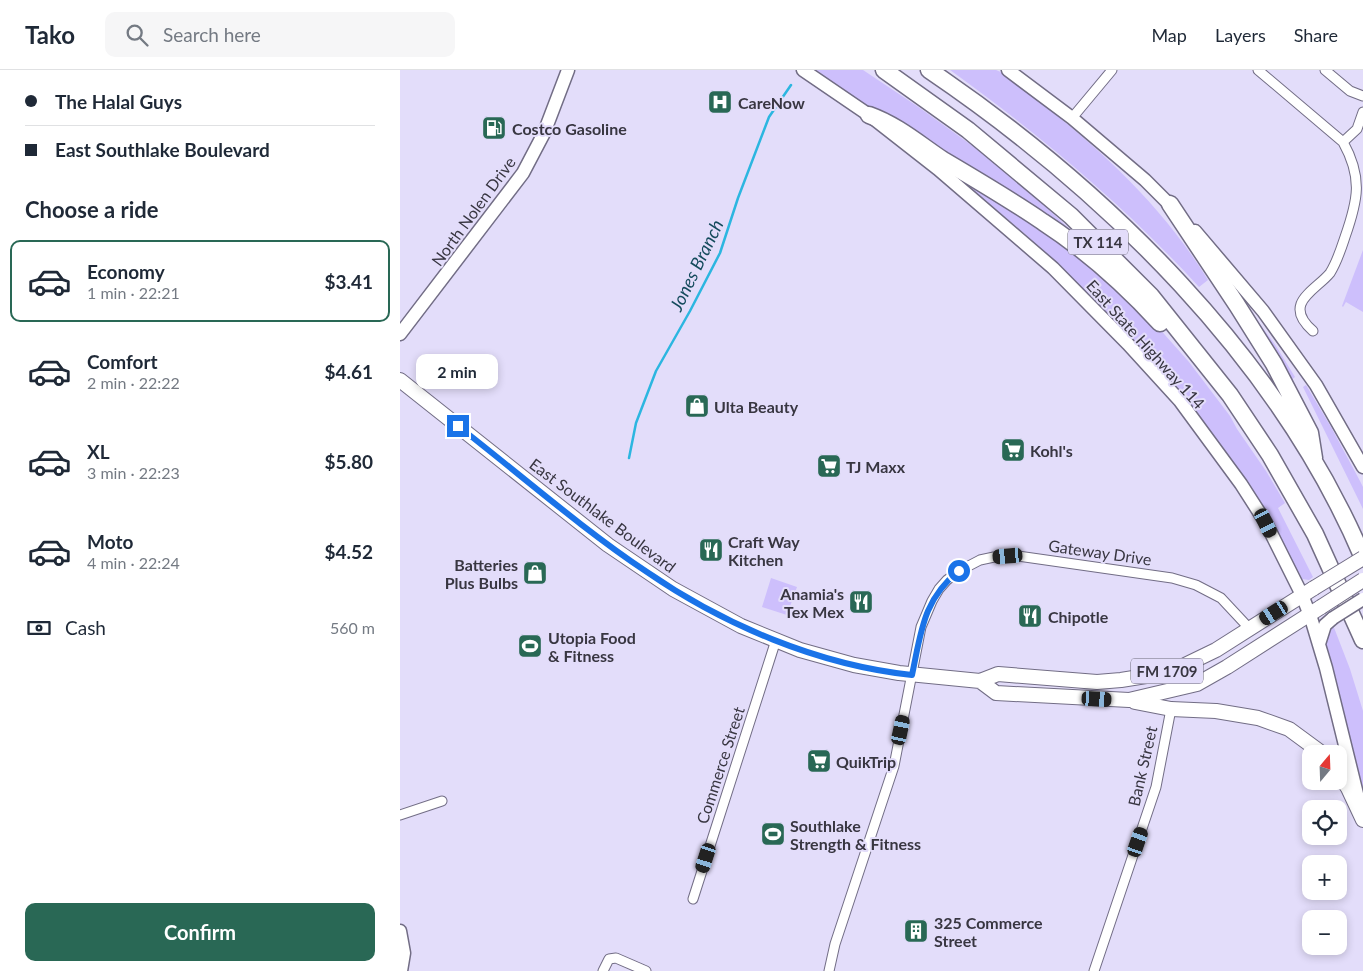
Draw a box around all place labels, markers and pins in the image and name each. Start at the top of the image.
hospital icon: CareNow [707,89,733,115]
place label: CareNow [738,93,805,112]
fuel station icon: Costco Gasoline [481,115,507,141]
place label: Costco Gasoline [512,119,627,138]
shop icon: Ulta Beauty [684,393,710,419]
place label: Ulta Beauty [714,397,799,416]
supermarket icon: Kohl's [1000,437,1026,463]
place label: Kohl's [1030,441,1073,460]
supermarket icon: TJ Maxx [816,453,842,479]
place label: TJ Maxx [846,457,906,476]
place label: Craft Way Kitchen [728,532,800,569]
restaurant icon: Craft Way Kitchen [698,537,724,563]
place label: Batteries Plus Bulbs [445,555,518,592]
shop icon: Batteries Plus Bulbs [522,560,548,586]
place label: Anamia's Tex Mex [779,584,845,621]
restaurant icon: Anamia's Tex Mex [848,589,874,615]
restaurant icon: Chipotle [1017,603,1043,629]
place label: Chipotle [1048,607,1109,626]
place label: Utopia Food & Fitness [548,628,636,665]
sports icon: Utopia Food & Fitness [517,633,543,659]
supermarket icon: QuikTrip [806,748,832,774]
place label: QuikTrip [836,752,896,771]
place label: Southlake Strength & Fitness [790,816,921,853]
sports icon: Southlake Strength & Fitness [760,821,786,847]
place label: 325 Commerce Street [934,913,1043,950]
building icon: 325 Commerce Street [903,918,929,944]

